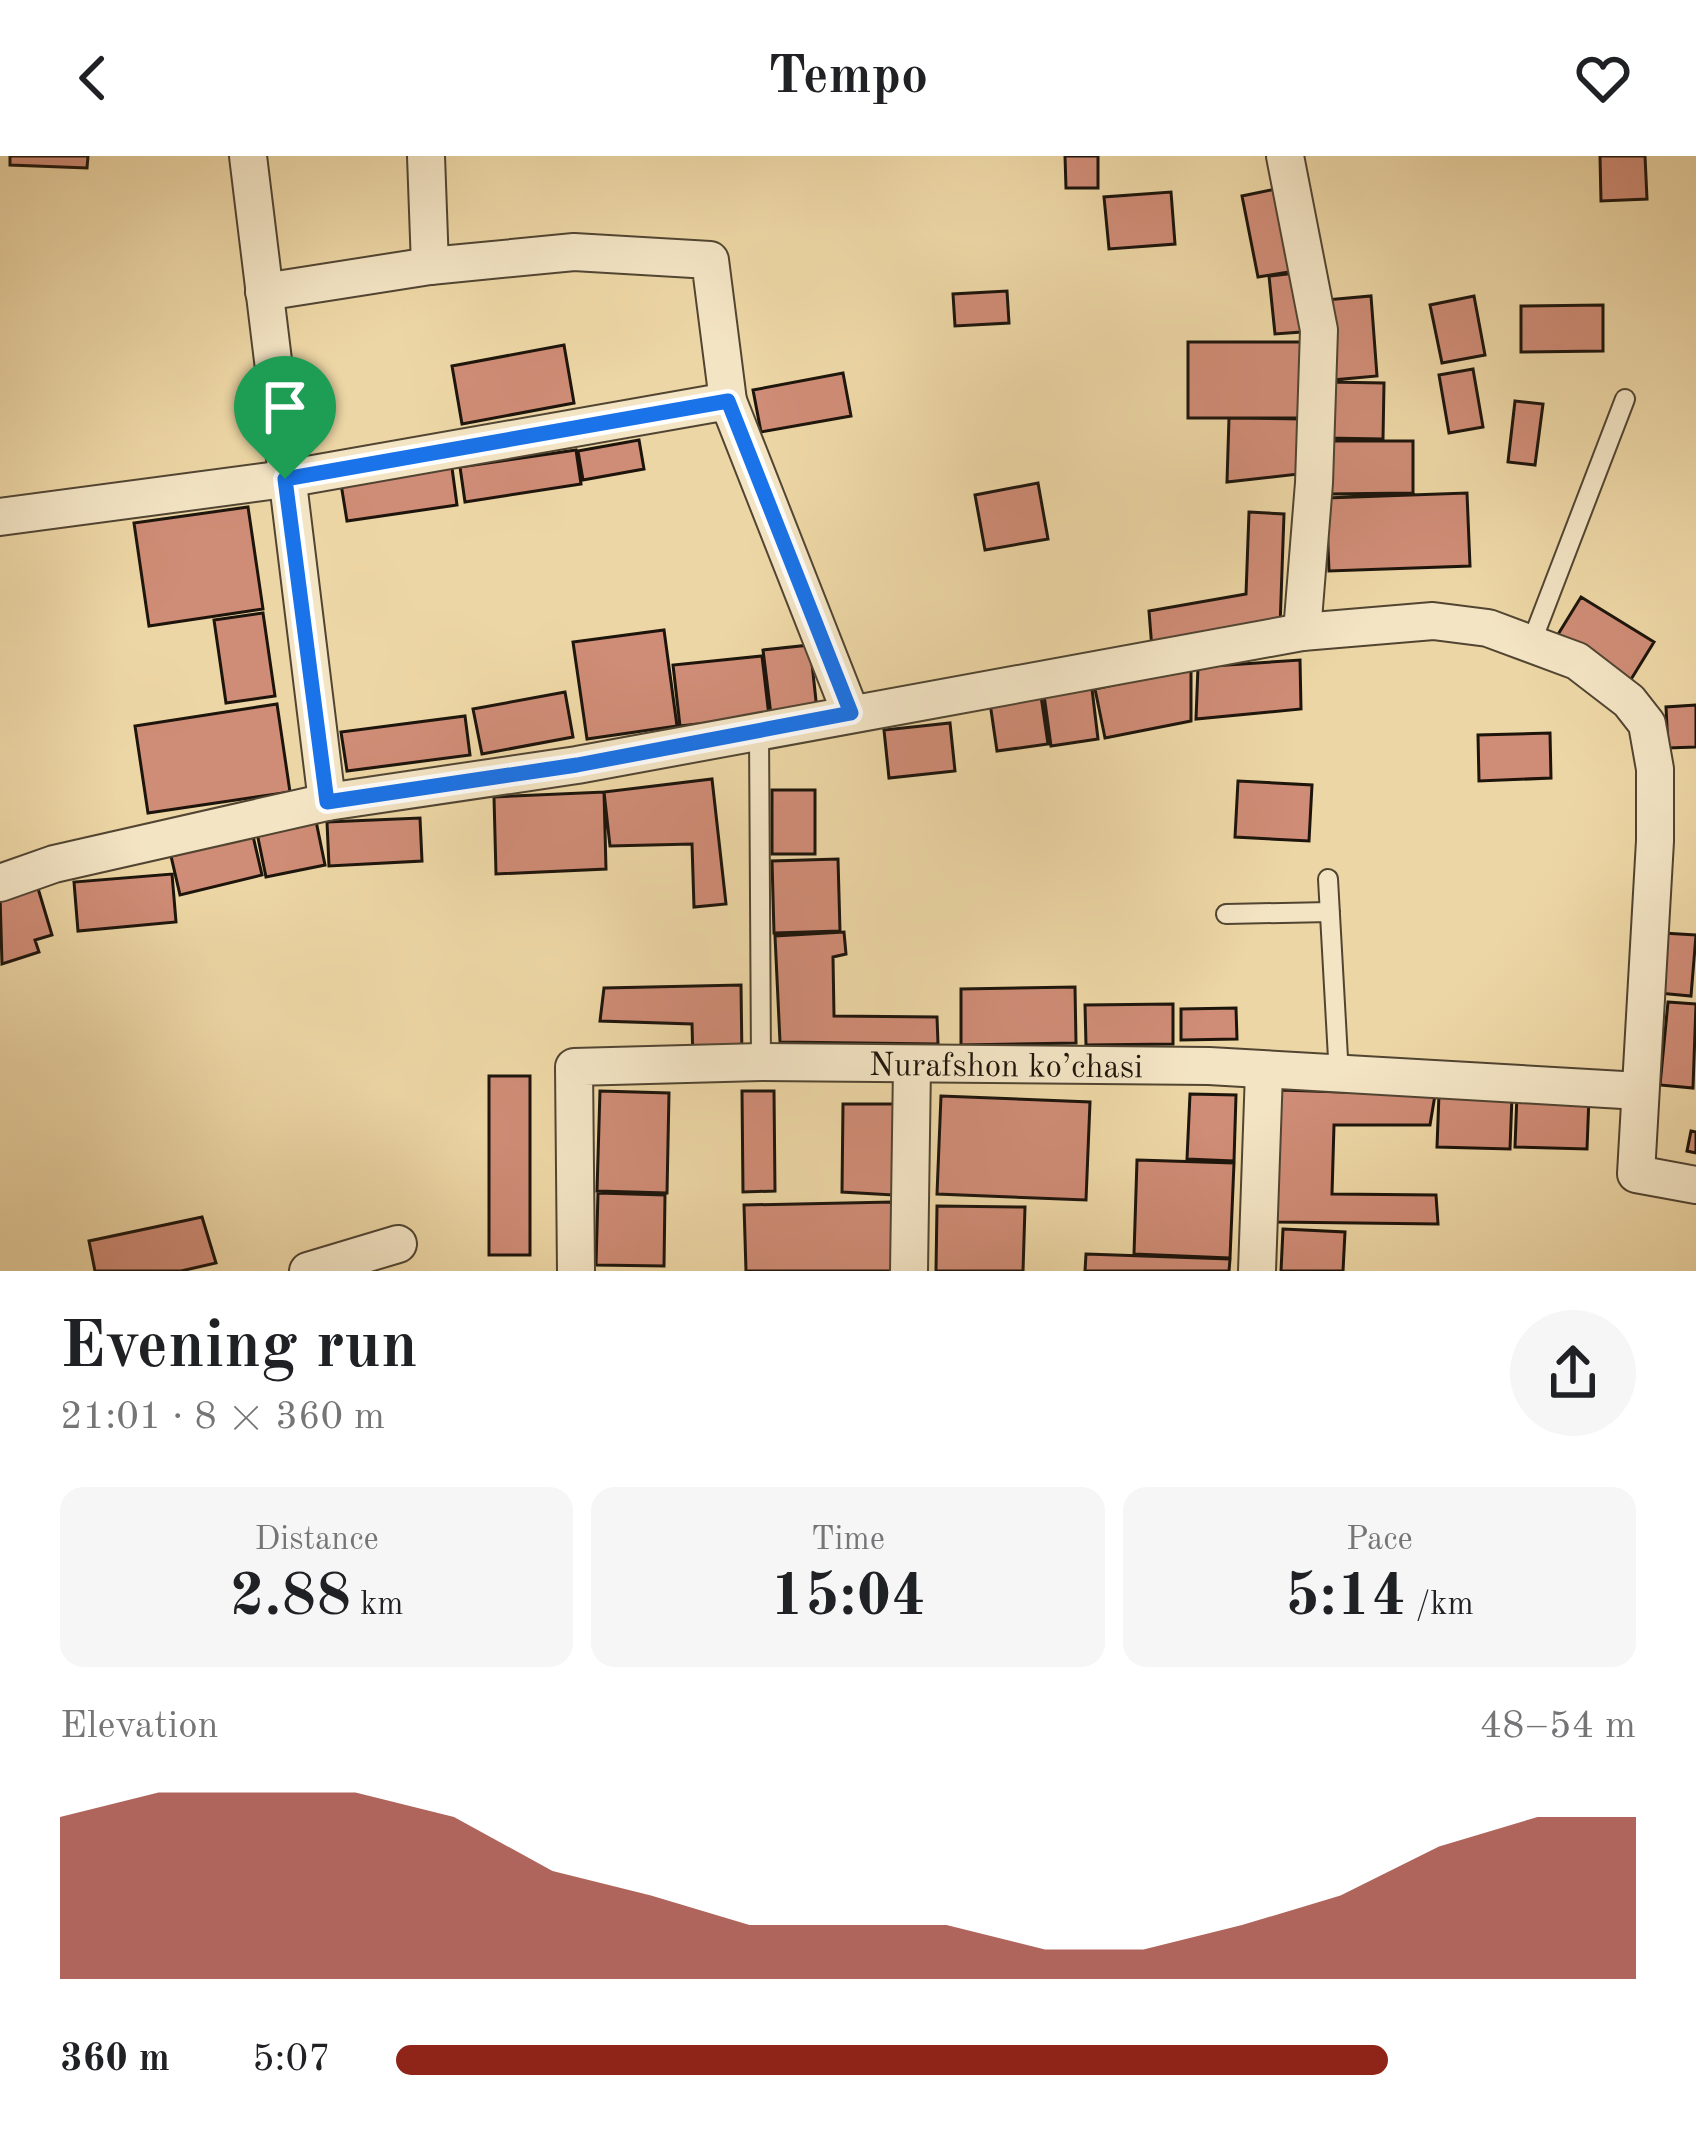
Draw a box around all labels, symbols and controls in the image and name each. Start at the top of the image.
icon: back [60,45,126,111]
icon: heart [1570,45,1636,111]
text: Tempo [768,51,928,105]
pin [234,356,336,479]
icon: arrive [252,374,318,440]
street label: Nurafshon ko’chasi [869,1050,1143,1085]
button: share [1510,1310,1636,1436]
text: Evening run [60,1316,418,1382]
text: 21:01 · 8 × 360 m [60,1398,385,1437]
text: Distance [255,1524,379,1557]
text: Time [811,1524,885,1557]
text: Pace [1346,1524,1413,1557]
text: 2.88 [230,1568,351,1628]
text: 15:04 [770,1568,926,1628]
text: 5:14 [1285,1568,1406,1628]
text: km [351,1589,404,1622]
text: /km [1406,1589,1474,1622]
text: Elevation [60,1707,219,1746]
text: 48–54 m [1479,1707,1636,1746]
text: 360 m [60,2040,170,2079]
text: 5:07 [252,2040,331,2079]

